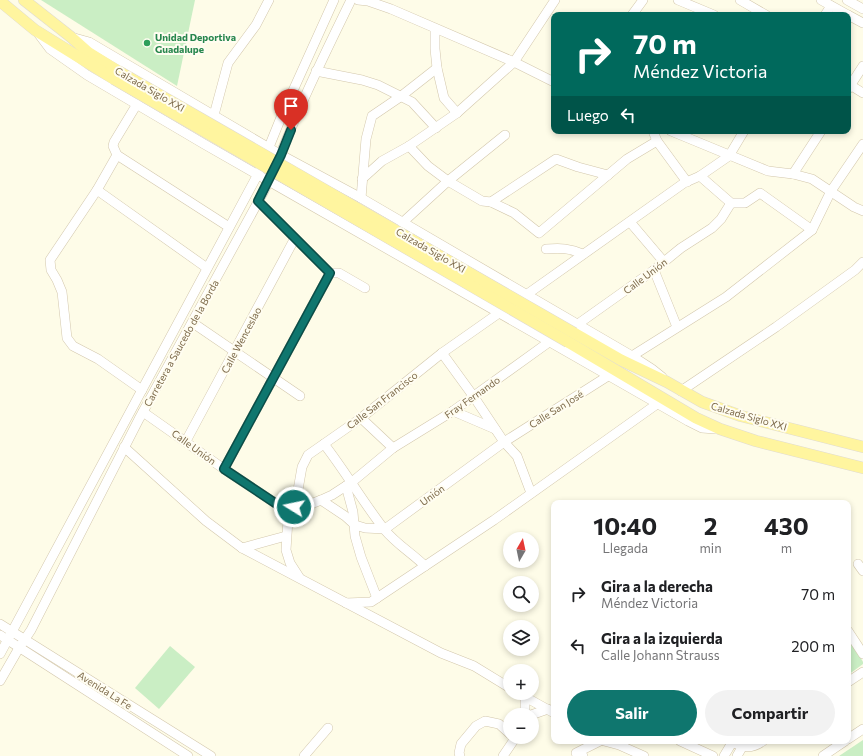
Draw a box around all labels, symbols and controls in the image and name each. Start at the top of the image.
text: 70 m [633,26,697,60]
icon: right [567,28,619,80]
place label: Unidad Deportiva Guadalupe [155,31,236,55]
marker: Unidad Deportiva Guadalupe [142,38,152,48]
text: Méndez Victoria [633,60,767,82]
street label: Calzada Siglo XXI [113,64,187,114]
pin [274,89,308,130]
icon: arrive [280,95,302,117]
icon: left [617,104,639,126]
text: Luego [567,106,609,124]
street label: Calzada Siglo XXI [394,225,468,275]
street label: Calle Unión [621,256,669,296]
street label: Carretera a Saucedo de la Borda [141,278,221,408]
street label: Calle Wenceslao [218,305,264,375]
street label: Calle San Francisco [344,369,420,431]
street label: Fray Fernando [442,373,502,421]
street label: Calle San José [527,388,585,430]
street label: Calzada Siglo XXI [710,399,788,433]
street label: Calle Unión [170,427,218,467]
street label: Unión [417,482,447,508]
position arrow [273,486,315,528]
text: 10:40 [593,511,657,540]
text: 2 [704,511,717,540]
text: 430 [764,511,809,540]
north arrow [503,532,539,568]
map controls [503,532,539,744]
text: Llegada [602,540,648,556]
text: min [700,540,722,556]
text: m [781,540,792,556]
button: search [503,576,539,612]
text: Gira a la derecha [601,577,713,595]
icon: right [567,583,589,605]
text: 70 m [801,585,835,603]
text: Méndez Victoria [601,595,698,611]
button: layers [503,620,539,656]
text: Gira a la izquierda [601,629,723,647]
icon: left [567,635,589,657]
text: 200 m [791,637,835,655]
text: Calle Johann Strauss [601,647,720,663]
button: + [503,664,539,700]
street label: Avenida La Fe [76,669,134,711]
button: Salir [567,690,697,736]
button: Compartir [705,690,835,736]
button: − [503,708,539,744]

